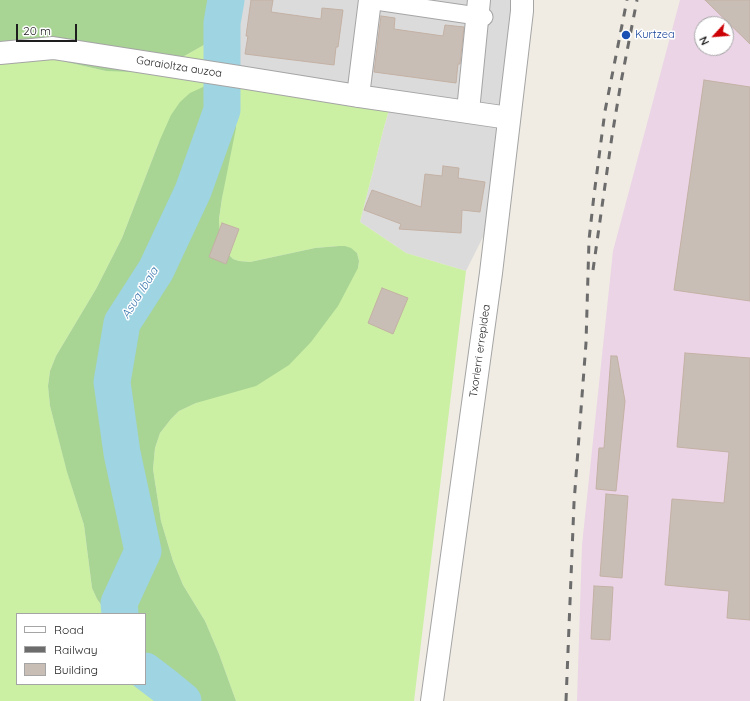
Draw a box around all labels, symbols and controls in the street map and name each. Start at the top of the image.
scale bar [18,16,79,42]
north arrow [694,16,734,56]
text: 20 m [23,23,51,38]
place label: Kurtzea [635,28,675,42]
marker: Kurtzea [620,29,632,41]
text: N [696,34,712,48]
street label: Garaioltza auzoa [135,54,223,80]
water label: Asua Ibaia [118,265,162,321]
street label: Txorierri errepidea [467,303,493,399]
legend [16,613,146,685]
text: Road [54,622,84,637]
text: Railway [54,642,98,657]
text: Building [54,662,98,677]

